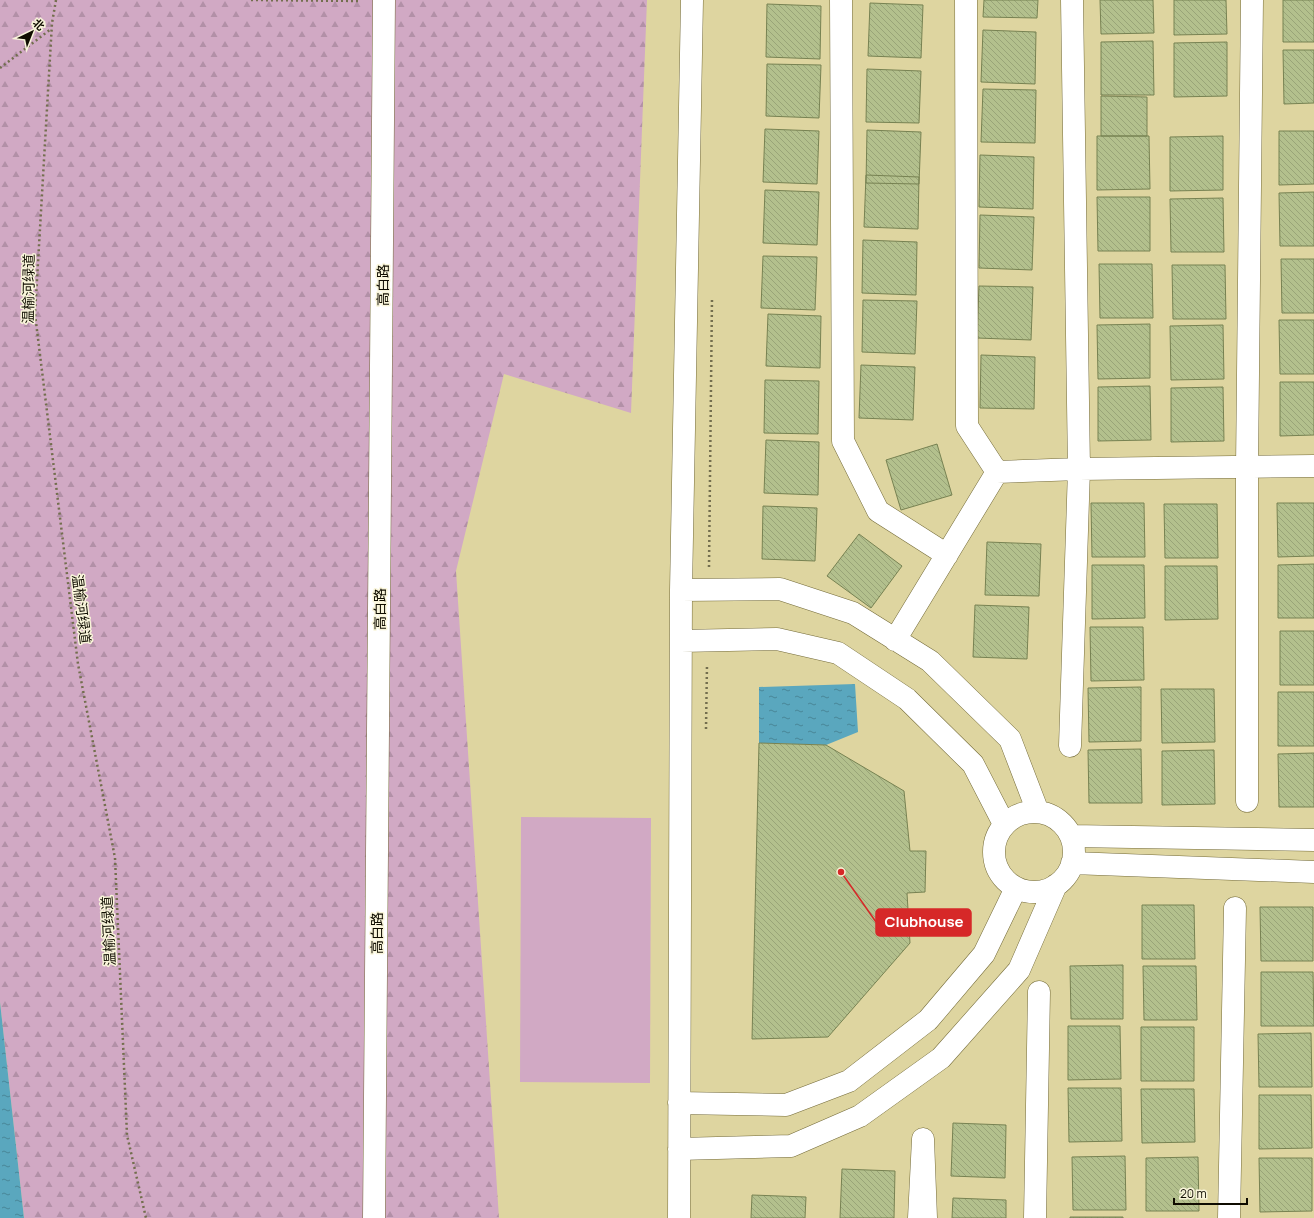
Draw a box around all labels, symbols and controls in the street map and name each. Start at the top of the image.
north arrow [12,12,52,52]
text: 北 [30,15,48,34]
street label: 温榆河绿道 [18,254,38,324]
street label: 高白路 [373,264,392,306]
street label: 温榆河绿道 [68,573,96,645]
street label: 高白路 [370,588,389,630]
street label: 温榆河绿道 [97,896,119,966]
callout: Clubhouse [876,909,971,936]
text: Clubhouse [884,911,964,932]
street label: 高白路 [367,912,386,954]
scale bar [1174,1180,1247,1206]
text: 20 m [1180,1185,1207,1202]

